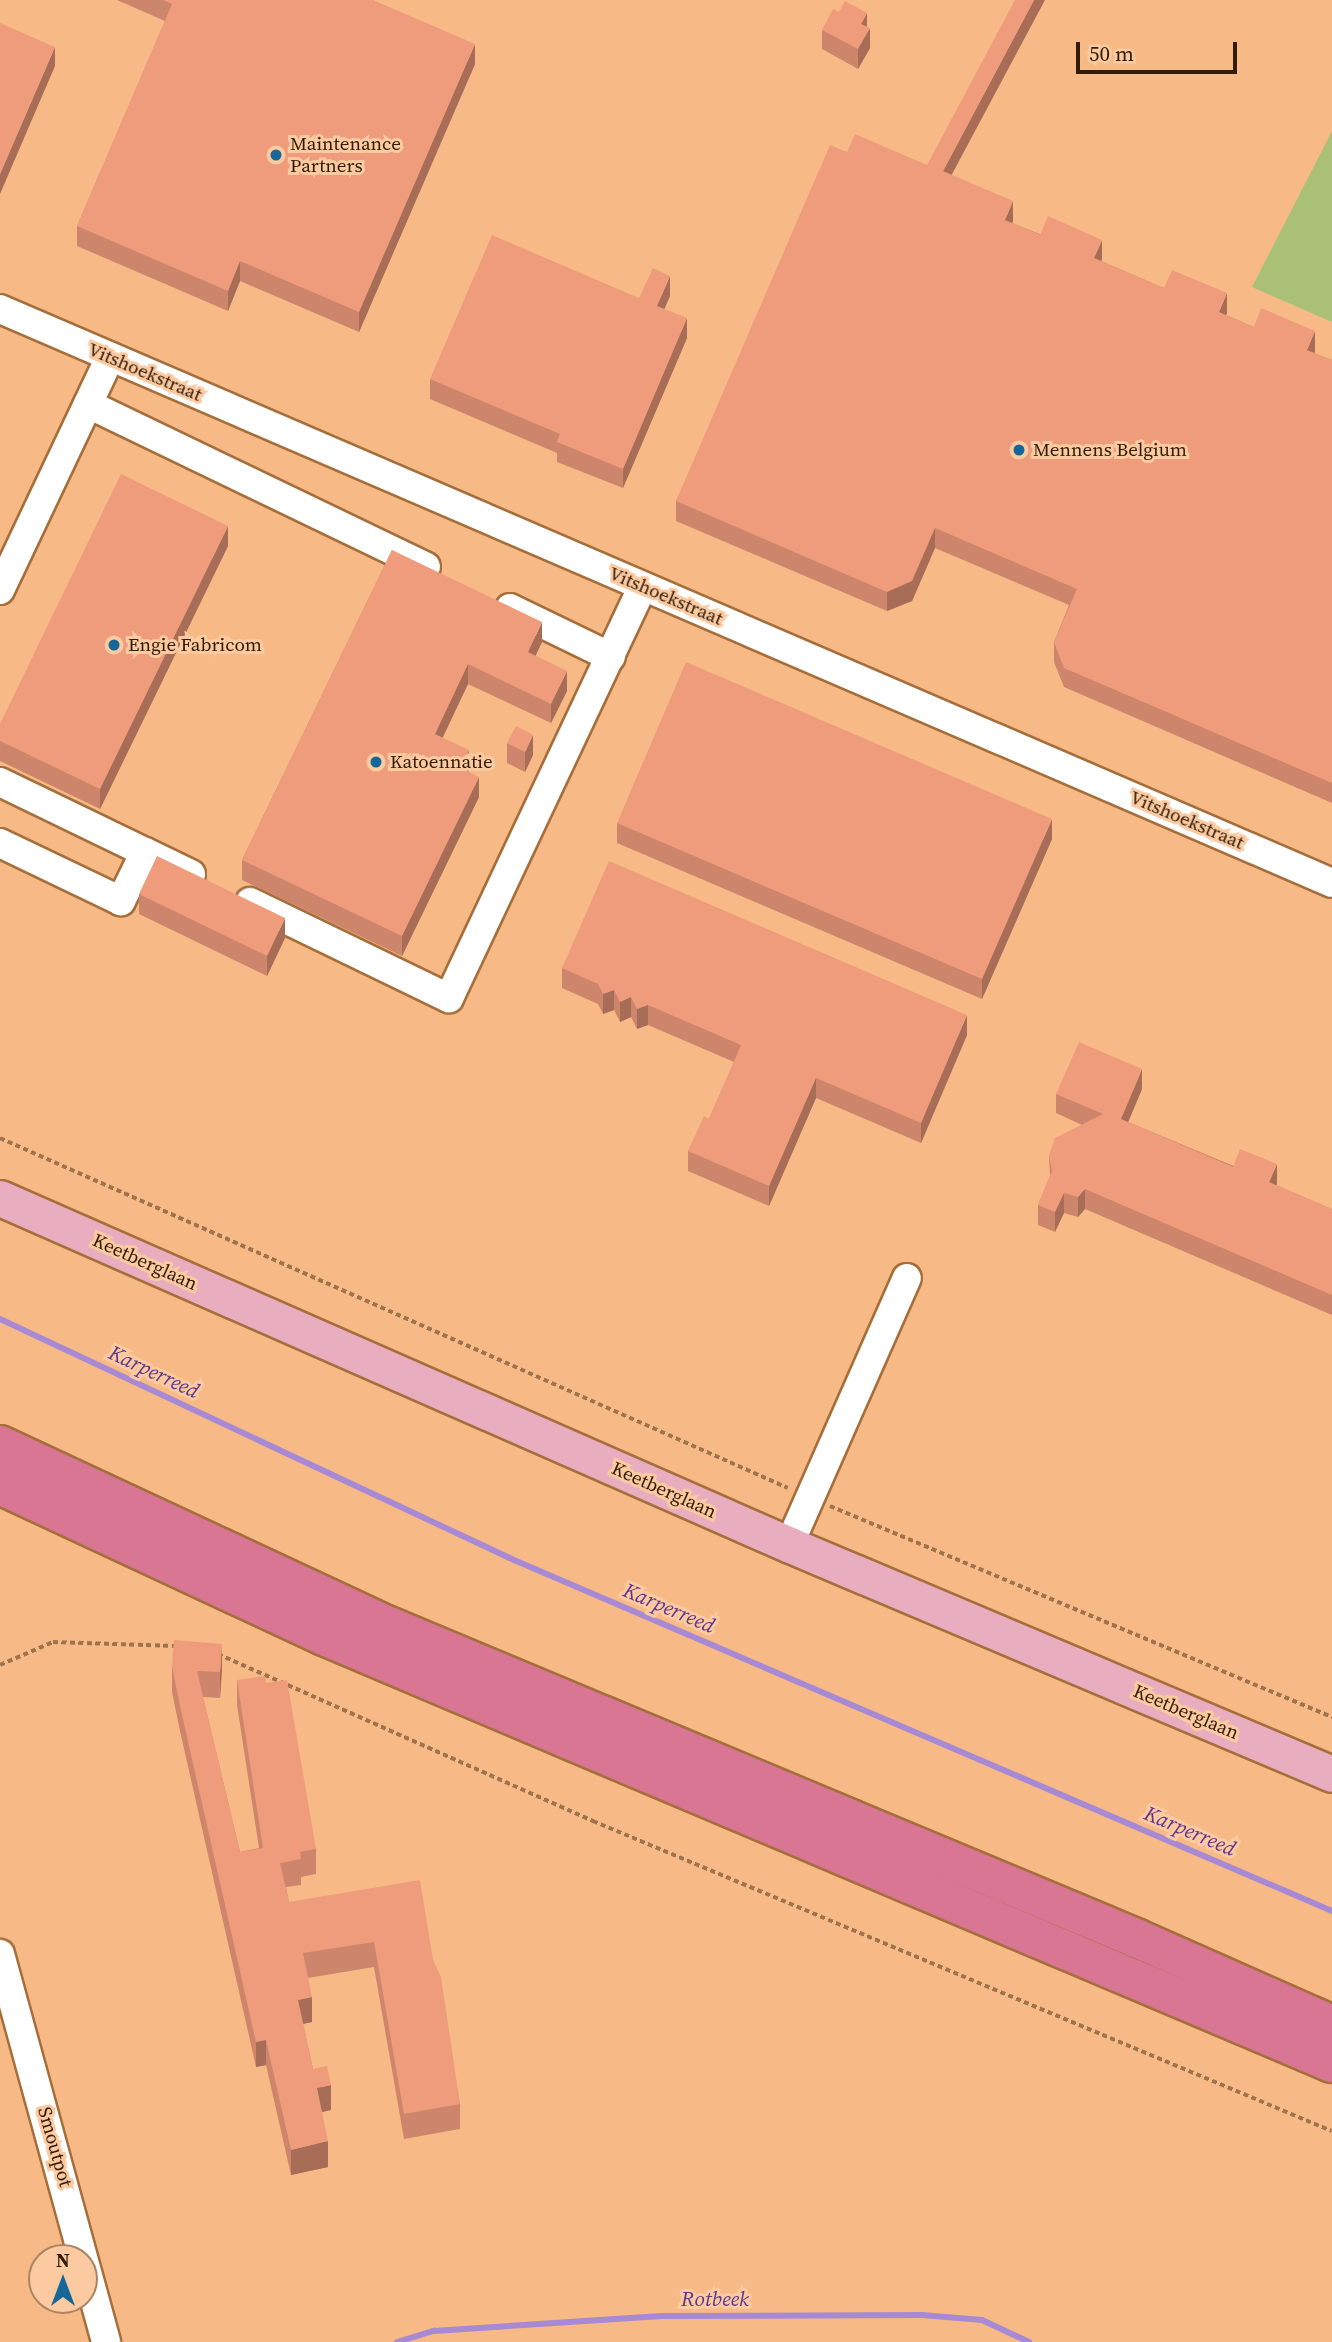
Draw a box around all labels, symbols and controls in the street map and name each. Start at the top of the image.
scale bar [1080,28,1241,72]
text: 50 m [1089,39,1134,68]
place label: Maintenance Partners [290,133,401,177]
marker: Maintenance Partners [268,147,284,163]
street label: Vitshoekstraat [85,338,205,406]
place label: Mennens Belgium [1033,439,1187,461]
marker: Mennens Belgium [1011,442,1027,458]
street label: Vitshoekstraat [606,562,726,630]
place label: Engie Fabricom [128,634,262,656]
marker: Engie Fabricom [106,637,122,653]
place label: Katoennatie [390,751,493,773]
marker: Katoennatie [368,754,384,770]
street label: Vitshoekstraat [1127,786,1247,854]
street label: Keetberglaan [89,1229,201,1295]
water label: Karperreed [105,1340,203,1404]
street label: Keetberglaan [608,1457,720,1523]
water label: Karperreed [620,1577,718,1639]
street label: Keetberglaan [1130,1680,1242,1744]
water label: Karperreed [1141,1800,1239,1862]
street label: Smoutpot [33,2105,77,2189]
north arrow [28,2244,98,2314]
text: N [56,2247,70,2273]
water label: Rotbeek [681,2286,749,2312]

